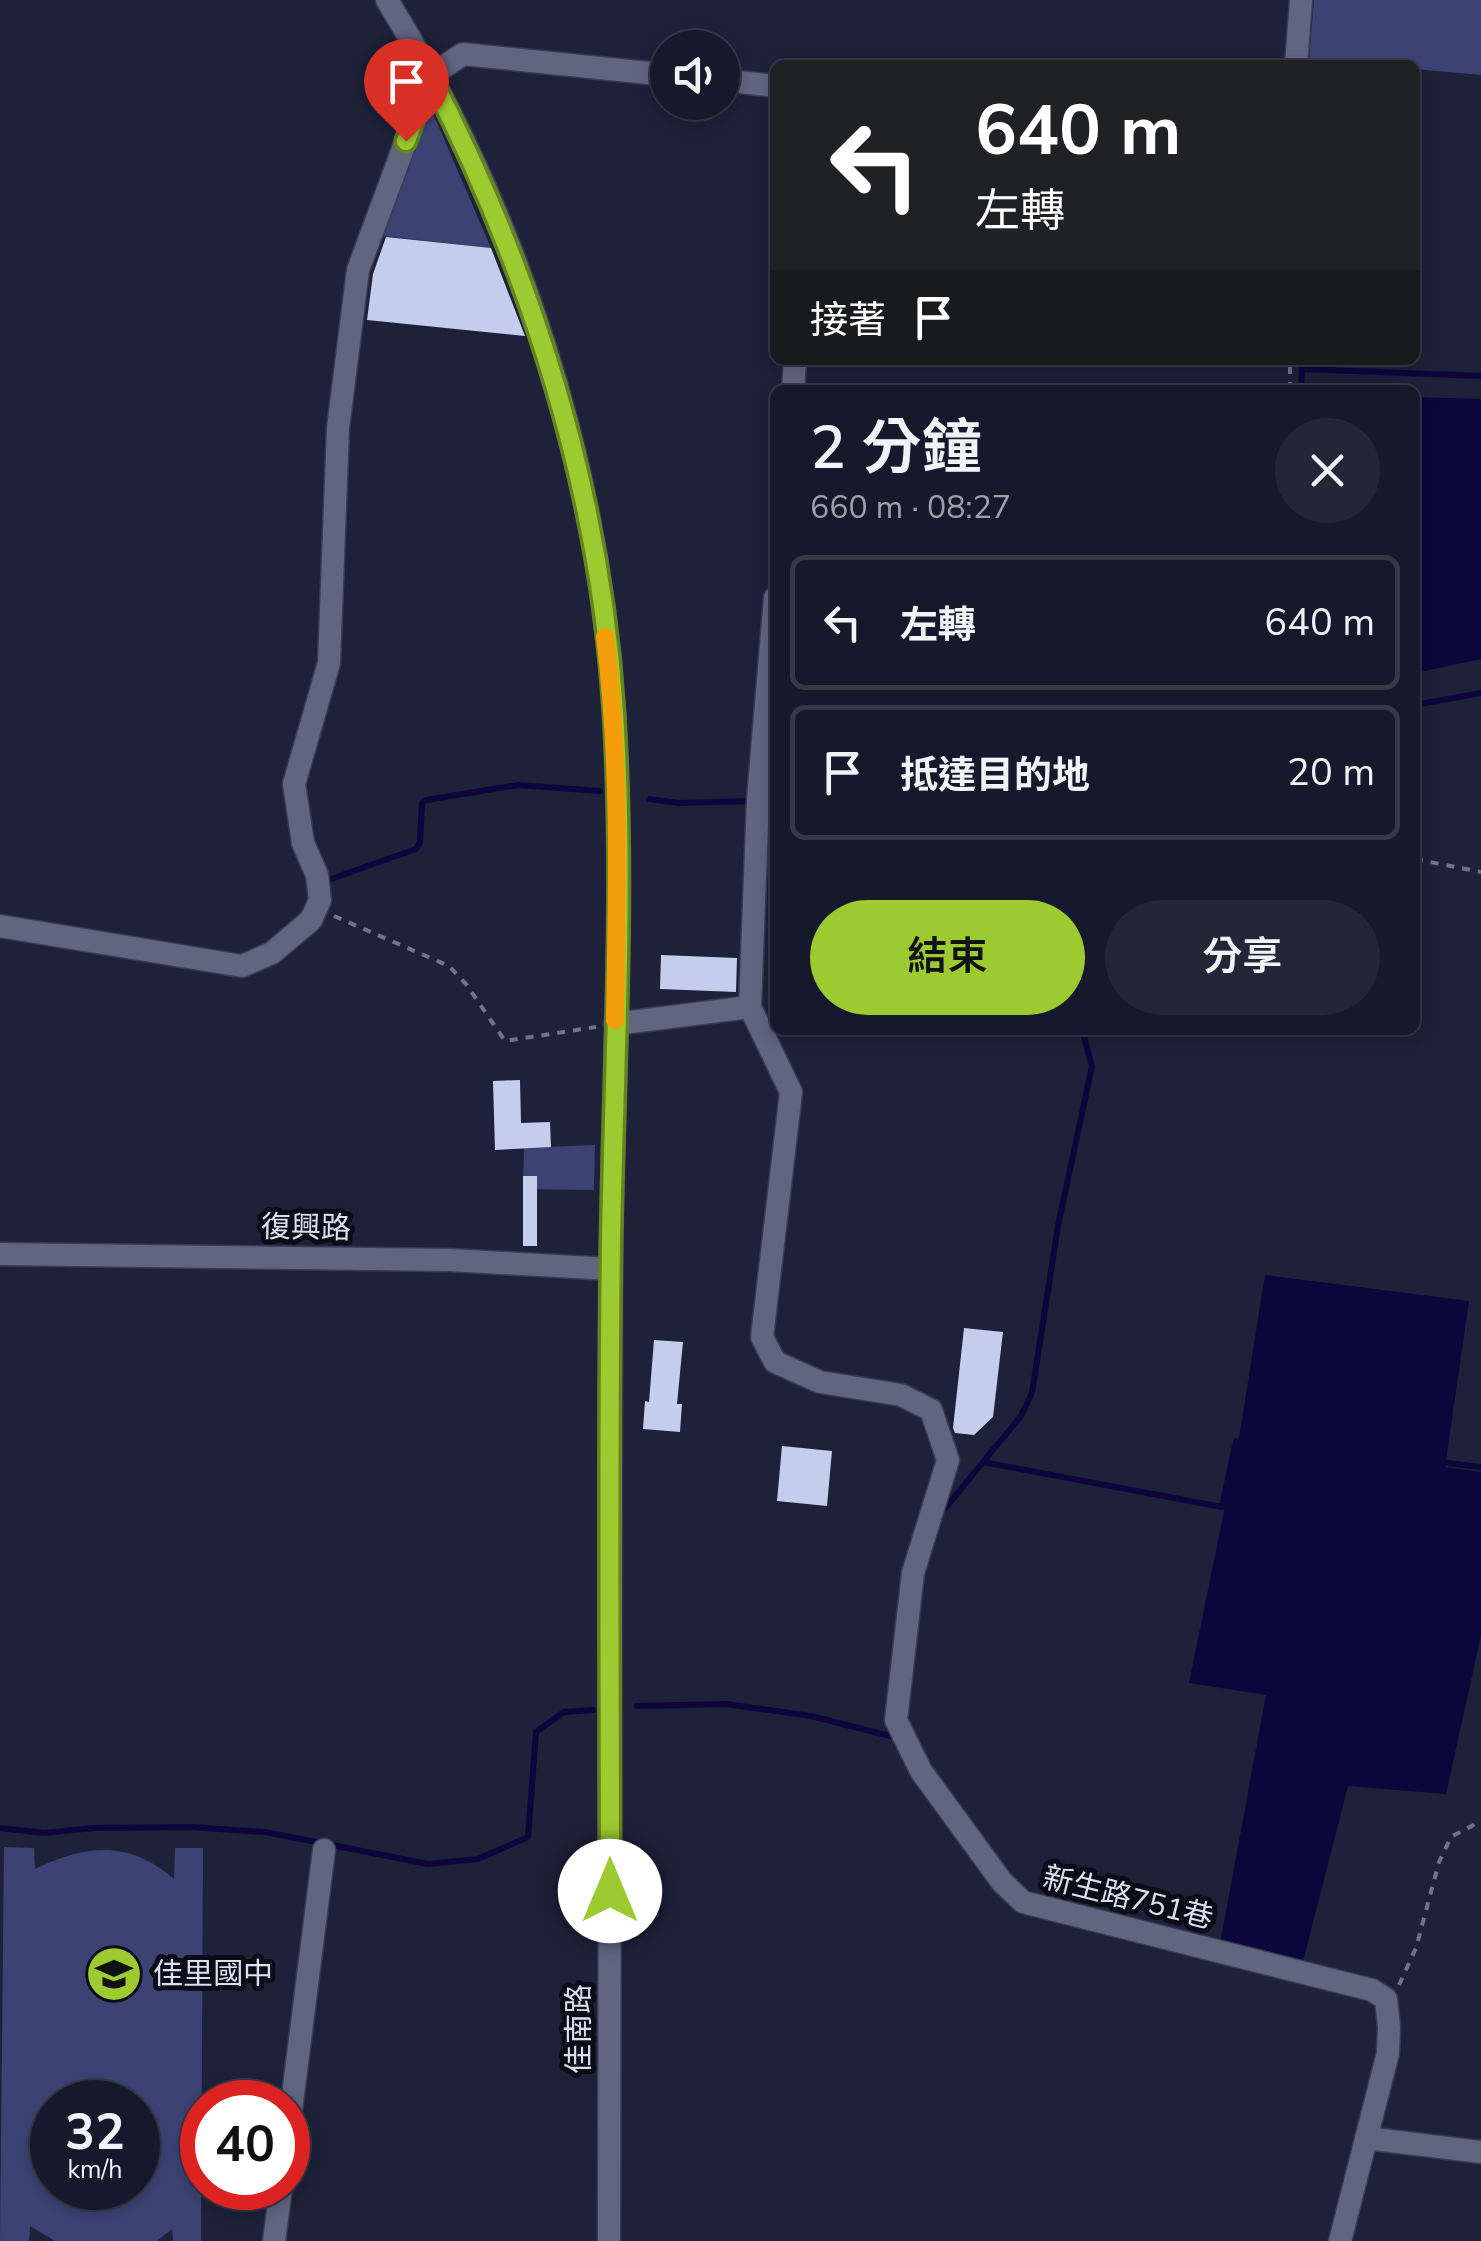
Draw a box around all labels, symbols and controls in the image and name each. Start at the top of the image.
map controls [650,30,740,120]
button: sound [650,30,740,120]
pin [364,39,449,142]
icon: arrive [379,54,434,109]
text: 640 m [975,83,1181,179]
icon: left [810,100,940,230]
text: 左轉 [975,181,1065,242]
icon: arrive [906,290,961,345]
text: 接著 [810,295,886,346]
text: 2 分鐘 [810,407,982,489]
button: close [1275,418,1380,523]
text: 660 m · 08:27 [810,486,1011,529]
icon: left [815,595,870,650]
text: 640 m [1264,597,1375,648]
text: 左轉 [900,600,976,651]
icon: arrive [815,745,870,800]
text: 20 m [1287,747,1375,798]
text: 抵達目的地 [900,750,1090,801]
button: 結束 [810,900,1085,1015]
button: 分享 [1105,900,1380,1015]
street label: 復興路 [261,1207,351,1249]
position arrow [558,1839,662,1943]
street label: 新生路751巷 [1039,1857,1217,1939]
school or university icon: 佳里國中 [84,1944,144,2004]
place label: 佳里國中 [153,1954,273,1995]
street label: 佳南路 [559,1984,600,2074]
speed limit sign: 40 [180,2080,310,2210]
text: 32 [65,2098,125,2167]
text: km/h [67,2153,123,2187]

